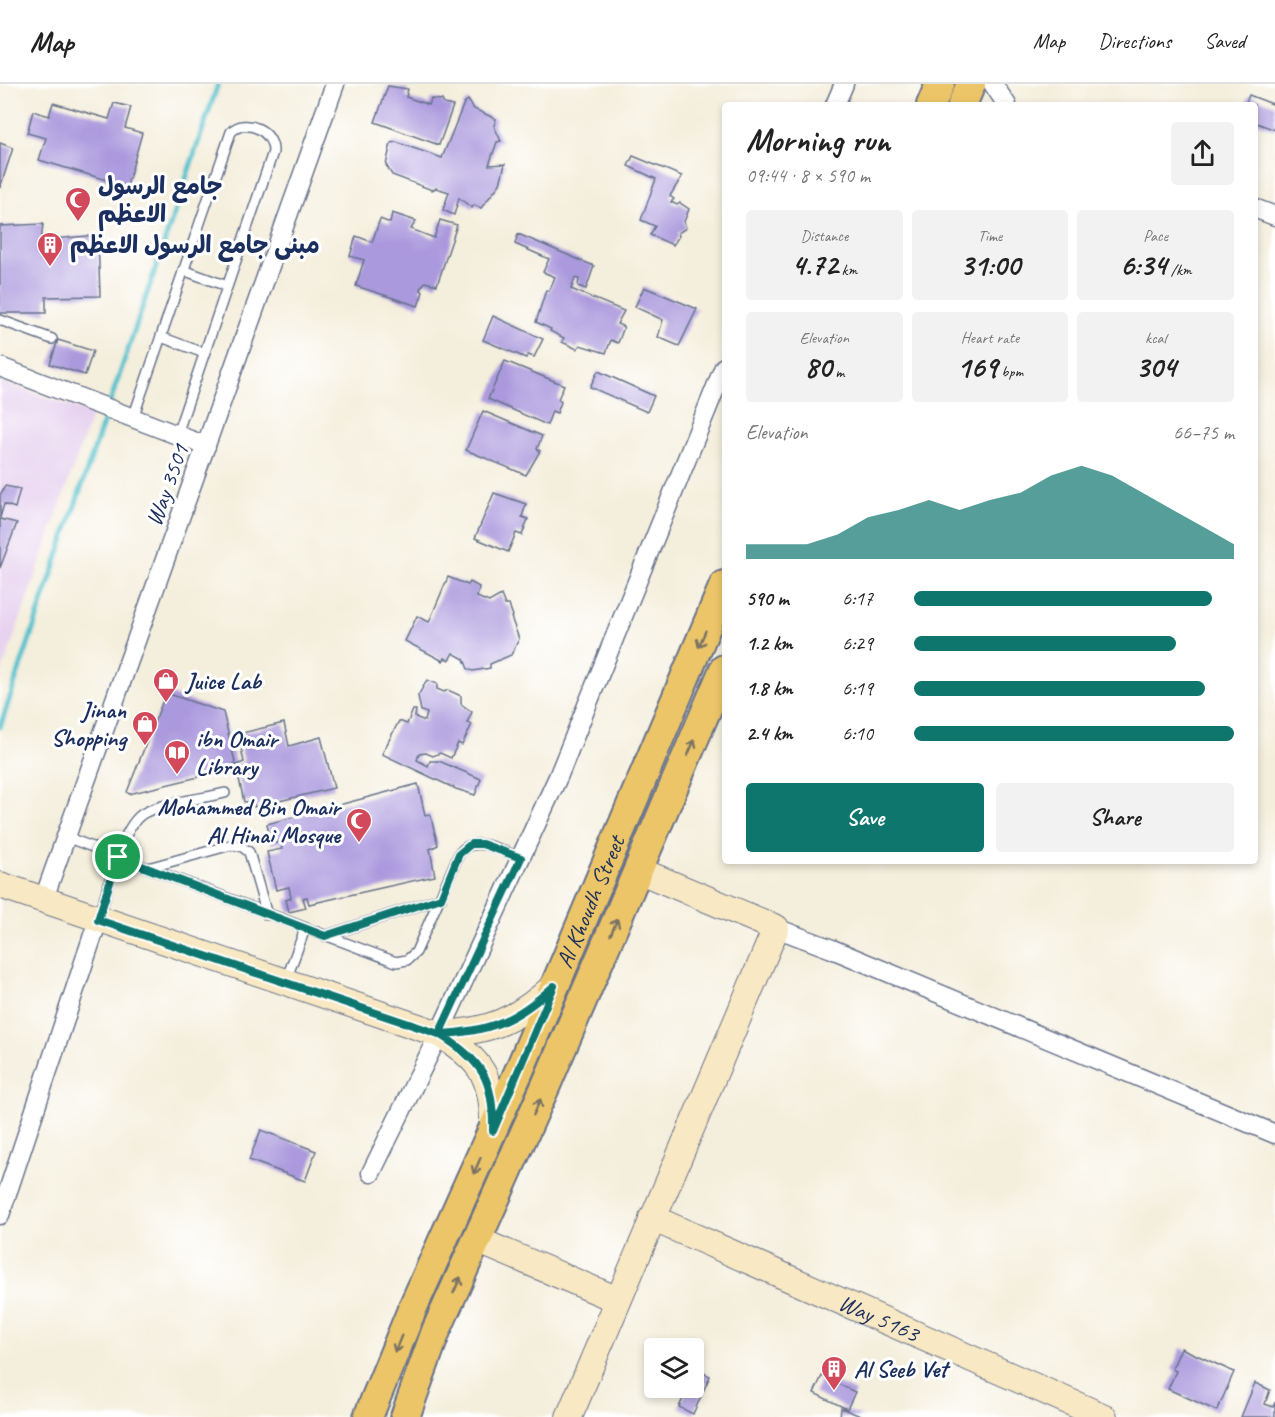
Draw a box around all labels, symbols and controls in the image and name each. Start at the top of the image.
text: Map [30,24,73,59]
text: Map [1033,28,1065,54]
text: Directions [1098,28,1171,54]
text: Saved [1204,28,1245,54]
text: Morning run [746,119,890,161]
button: share [1171,122,1234,185]
text: 09:44 · 8 × 590 m [746,163,870,188]
place label: جامع الرسول الاعظم [98,171,222,232]
mosque icon: جامع الرسول الاعظم [63,185,93,223]
text: Distance [800,226,848,246]
text: Time [978,226,1002,246]
text: Pace [1143,226,1168,246]
building icon: مبنى جامع الرسول الاعظم [35,230,65,268]
place label: مبنى جامع الرسول الاعظم [70,230,320,263]
text: 4.72 [791,246,838,284]
text: 31:00 [960,246,1020,284]
text: 6:34 [1120,246,1167,284]
text: km [838,260,857,280]
text: /km [1167,260,1192,280]
text: Elevation [800,328,849,348]
text: Heart rate [961,328,1019,348]
text: kcal [1145,328,1166,348]
text: 80 [804,348,831,386]
text: 169 [957,348,997,386]
text: 304 [1135,348,1176,386]
text: m [831,362,844,382]
text: bpm [997,362,1023,382]
text: Elevation [746,420,808,445]
text: 66–75 m [1173,420,1234,445]
street label: Way 3501 [138,439,196,530]
text: 590 m [746,586,789,611]
text: 6:17 [842,586,873,611]
one-way arrow [696,629,707,647]
text: 1.2 km [746,631,793,656]
text: 6:29 [842,631,873,656]
shop icon: Juice Lab [151,666,181,704]
place label: Juice Lab [184,666,262,696]
text: 1.8 km [746,676,793,701]
text: 6:19 [842,676,873,701]
place label: Jinan Shopping [51,695,128,753]
shop icon: Jinan Shopping [130,709,160,747]
text: 2.4 km [746,721,793,746]
text: 6:10 [842,721,873,746]
place label: ibn Omair Library [196,724,280,782]
library icon: ibn Omair Library [162,738,192,776]
one-way arrow [686,740,697,758]
button: Save [746,783,984,852]
button: Share [996,783,1234,852]
place label: Mohammed Bin Omair Al Hinai Mosque [158,792,342,850]
mosque icon: Mohammed Bin Omair Al Hinai Mosque [344,806,374,844]
street label: Al Khoudh Street [549,830,632,972]
pin [92,831,143,882]
icon: arrive [101,840,134,873]
one-way arrow [609,919,620,937]
one-way arrow [531,1098,543,1116]
one-way arrow [471,1156,483,1174]
one-way arrow [452,1276,463,1294]
street label: Way 5163 [834,1287,926,1350]
one-way arrow [392,1334,403,1353]
map controls [644,1338,704,1398]
button: layers [644,1338,704,1398]
building icon: Al Seeb Vet [819,1354,849,1392]
place label: Al Seeb Vet [854,1354,951,1384]

